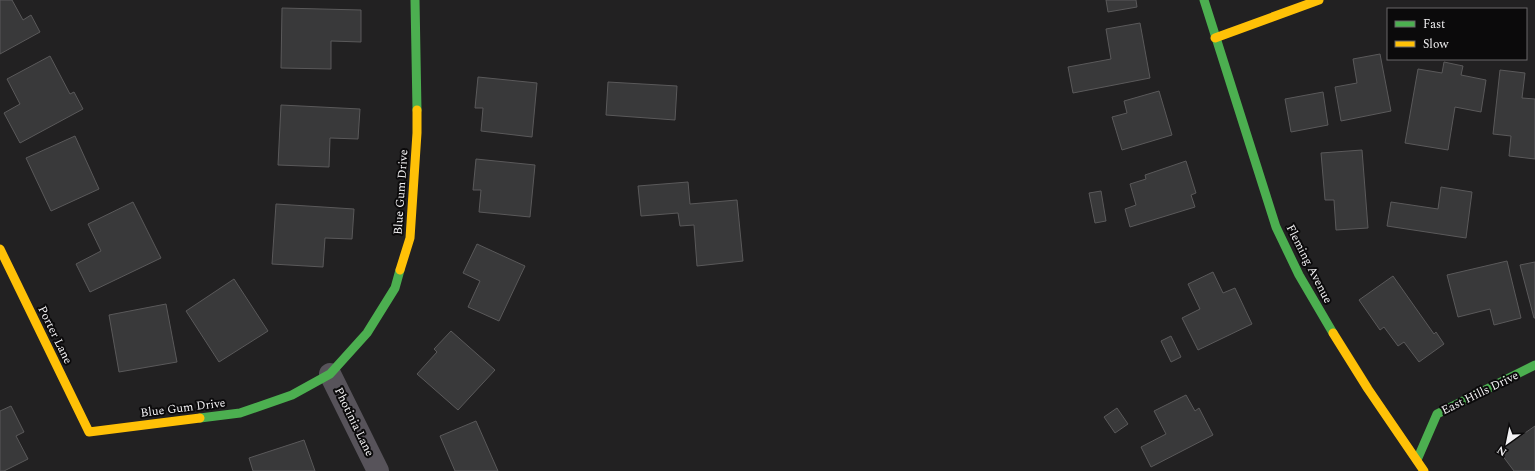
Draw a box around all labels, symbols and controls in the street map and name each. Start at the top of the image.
legend [1387,8,1527,60]
text: Fast [1423,15,1445,34]
text: Slow [1423,35,1449,54]
street label: Blue Gum Drive [389,149,413,235]
street label: Fleming Avenue [1281,221,1337,307]
street label: Porter Lane [33,303,77,368]
street label: East Hills Drive [1438,366,1522,420]
street label: Photinia Lane [329,384,379,460]
street label: Blue Gum Drive [139,393,227,423]
north arrow [1487,423,1527,463]
text: N [1493,441,1510,461]

